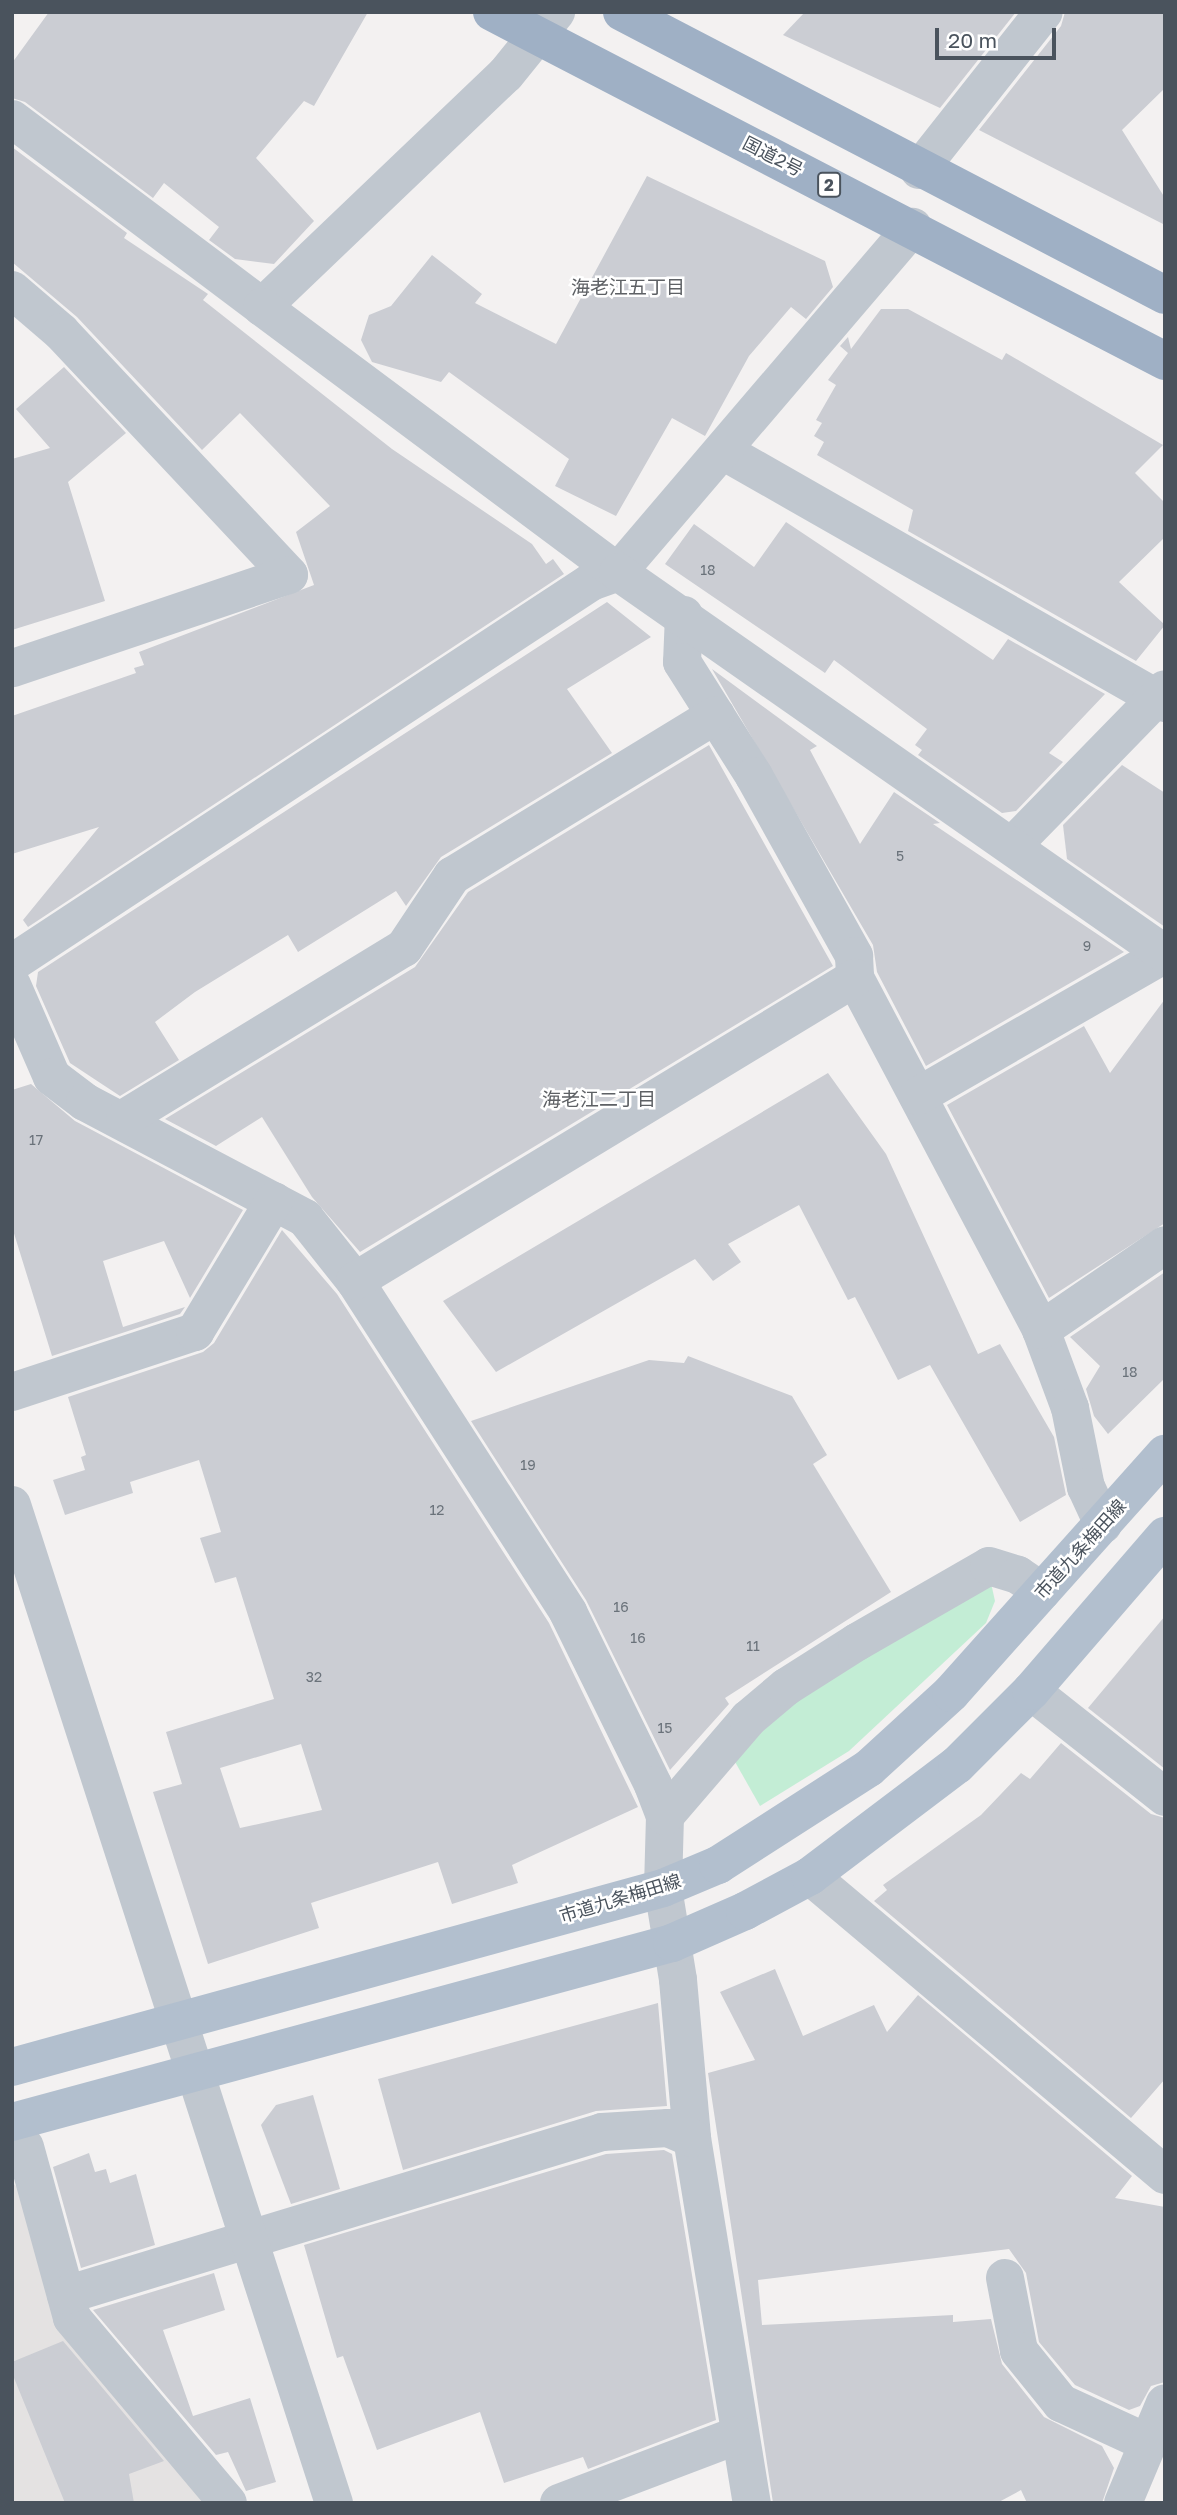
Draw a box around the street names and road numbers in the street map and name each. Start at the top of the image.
street label: 国道2号 [739,132,807,180]
road number: 2 [817,172,841,197]
street label: 市道九条梅田線 [1030,1495,1130,1603]
street label: 市道九条梅田線 [557,1869,683,1927]

